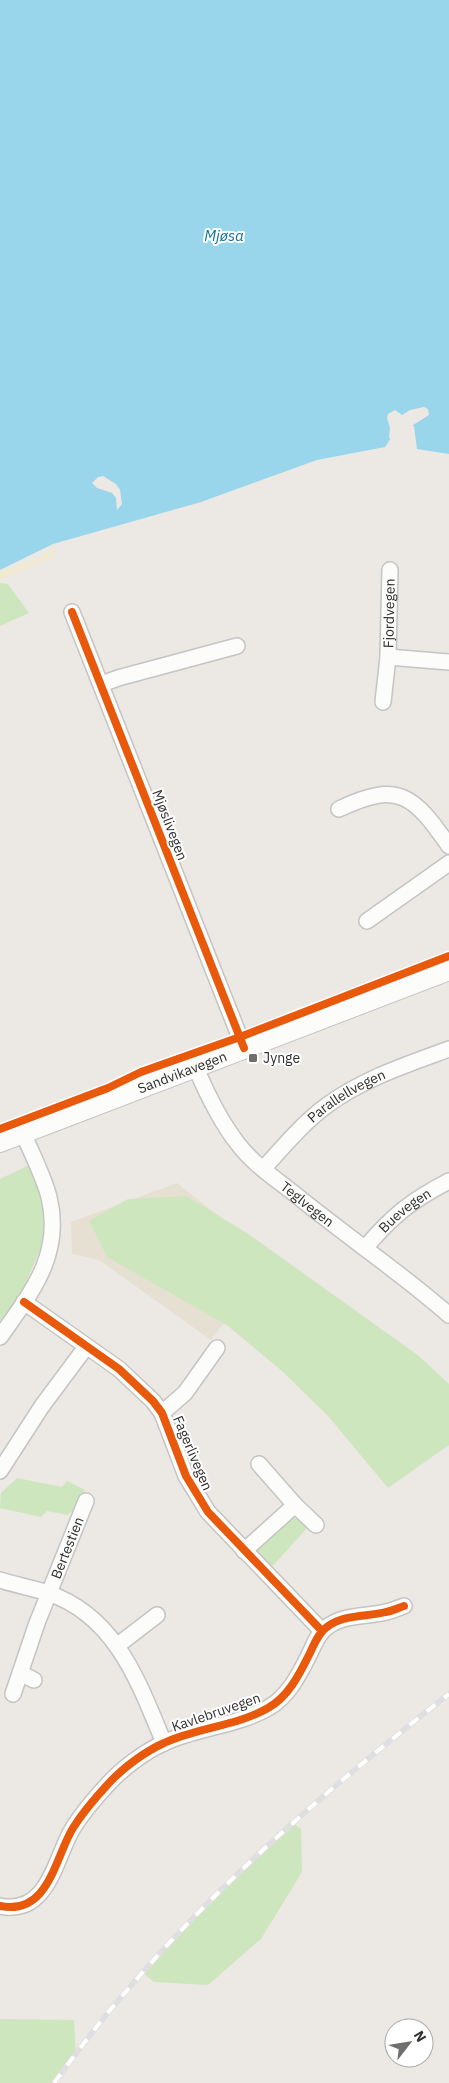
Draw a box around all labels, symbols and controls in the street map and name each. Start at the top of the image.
water label: Mjøsa [204,226,244,245]
street label: Fjordvegen [379,578,399,648]
street label: Mjøslivegen [148,787,192,863]
street label: Sandvikavegen [135,1047,229,1097]
place label: Jynge [263,1049,300,1067]
marker: Jynge [247,1052,259,1064]
street label: Parallellvegen [304,1065,388,1126]
street label: Teglvegen [277,1177,338,1231]
street label: Buevegen [375,1184,434,1236]
street label: Fagerlivegen [169,1413,217,1493]
street label: Bertestien [47,1514,88,1581]
street label: Kavlebruvegen [169,1688,263,1736]
north arrow [384,2018,434,2068]
text: N [410,2027,430,2045]

